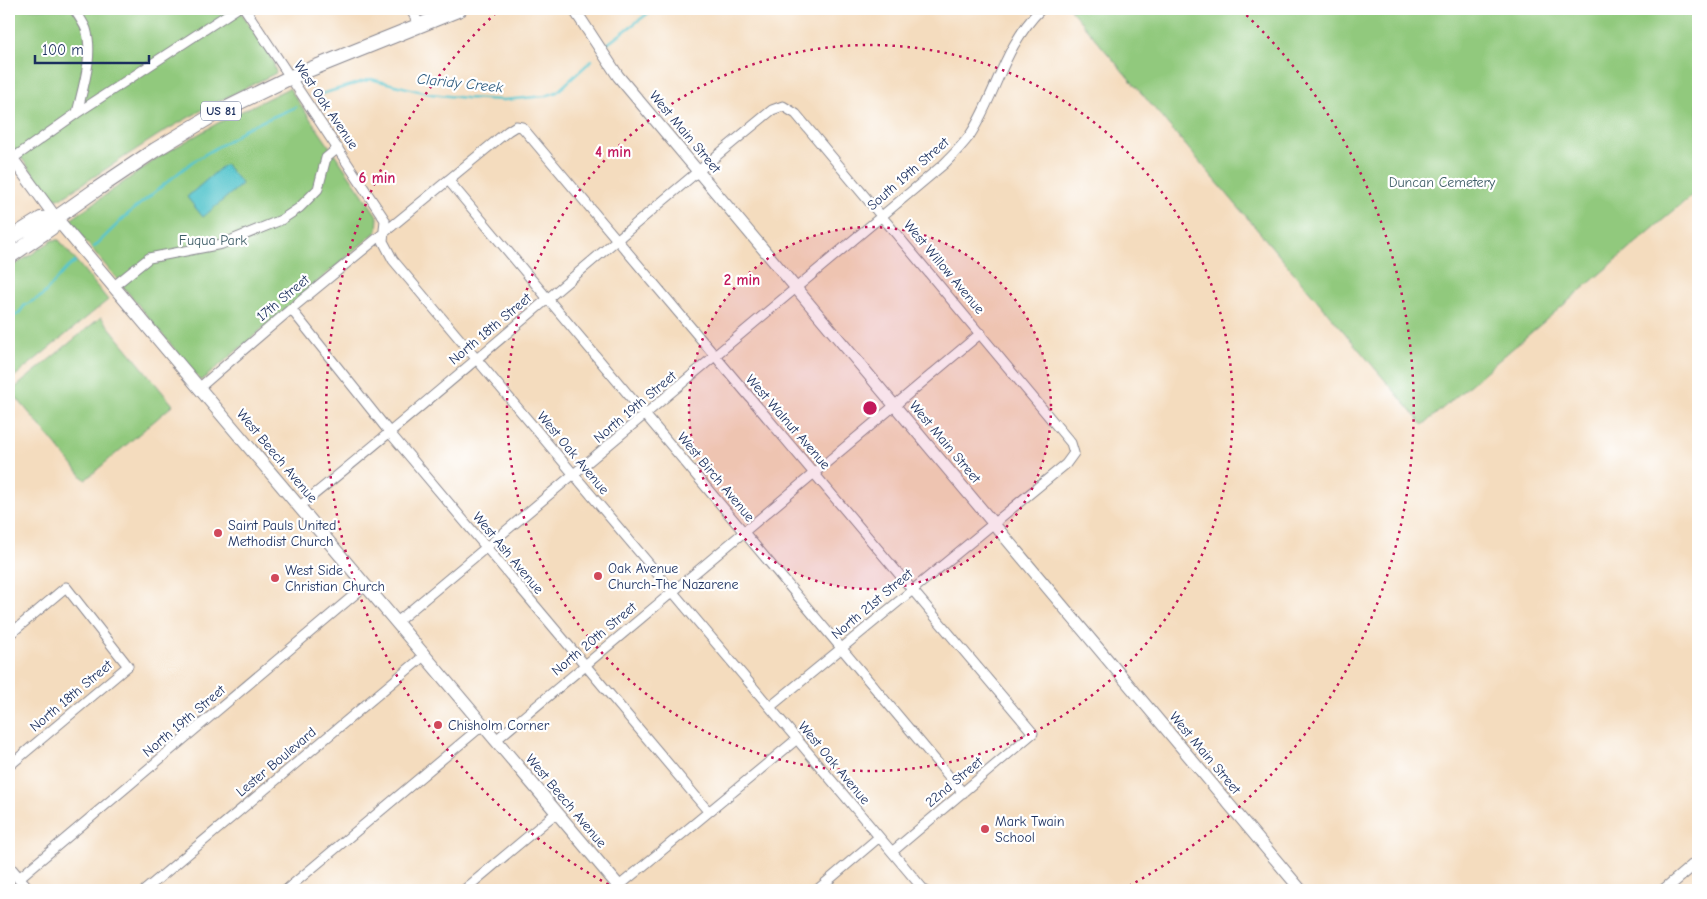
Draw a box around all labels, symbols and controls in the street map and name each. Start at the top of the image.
scale bar [35,32,149,64]
text: 100 m [42,41,84,59]
street label: West Oak Avenue [290,58,362,152]
water label: Claridy Creek [416,70,505,97]
street label: West Main Street [646,87,725,177]
road number: US 81 [201,102,241,120]
street label: South 19th Street [864,133,953,214]
text: 4 min [595,143,631,161]
text: 6 min [359,169,395,187]
park label: Duncan Cemetery [1389,174,1496,191]
street label: West Willow Avenue [900,217,988,317]
park label: Fuqua Park [179,232,247,249]
street label: 17th Street [253,270,314,325]
text: 2 min [724,271,760,289]
street label: North 18th Street [445,289,535,368]
street label: North 19th Street [590,367,681,446]
street label: West Walnut Avenue [742,371,834,473]
street label: West Main Street [906,397,985,487]
centre of rings [861,399,879,417]
street label: West Beech Avenue [233,406,321,506]
street label: West Oak Avenue [533,408,613,498]
street label: West Birch Avenue [674,429,758,525]
street label: West Ash Avenue [469,509,547,597]
place label: Saint Pauls United Methodist Church [228,517,336,550]
marker: Saint Pauls United Methodist Church [212,527,224,539]
place label: Oak Avenue Church-The Nazarene [608,560,738,593]
place label: West Side Christian Church [285,562,385,595]
street label: North 21st Street [828,564,917,643]
marker: Oak Avenue Church-The Nazarene [592,570,604,582]
marker: West Side Christian Church [269,572,281,584]
street label: North 20th Street [548,598,641,679]
street label: North 18th Street [26,656,116,735]
street label: North 19th Street [139,681,230,760]
street label: West Main Street [1166,708,1245,798]
place label: Chisholm Corner [448,717,550,734]
street label: West Oak Avenue [794,718,874,808]
marker: Chisholm Corner [432,719,444,731]
street label: Lester Boulevard [233,724,319,800]
street label: West Beech Avenue [522,751,610,851]
street label: 22nd Street [922,753,987,811]
place label: Mark Twain School [995,813,1065,846]
marker: Mark Twain School [979,823,991,835]

